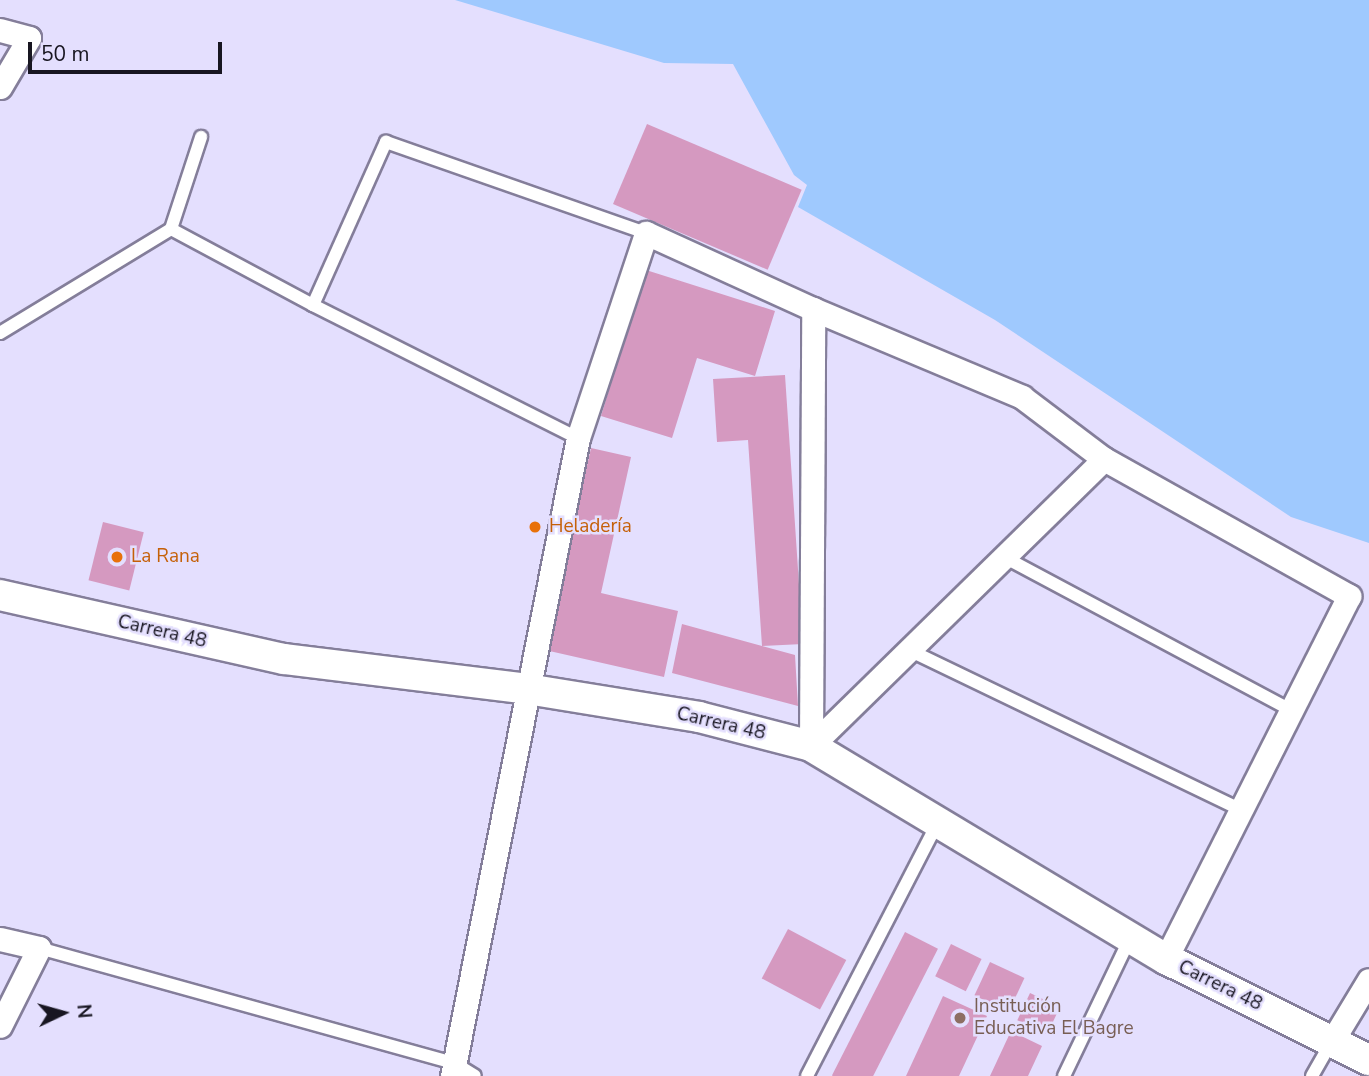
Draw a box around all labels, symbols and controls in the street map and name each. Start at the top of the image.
scale bar [32,28,226,72]
text: 50 m [41,40,90,68]
place label: Heladería [549,516,632,538]
marker: Heladería [527,519,543,535]
place label: La Rana [131,546,200,568]
marker: La Rana [109,549,125,565]
street label: Carrera 48 [115,611,209,653]
street label: Carrera 48 [674,703,768,745]
street label: Carrera 48 [1174,956,1266,1016]
north arrow [28,978,98,1048]
place label: Institución Educativa El Bagre [974,996,1134,1040]
text: N [70,1003,97,1019]
marker: Institución Educativa El Bagre [952,1010,968,1026]

